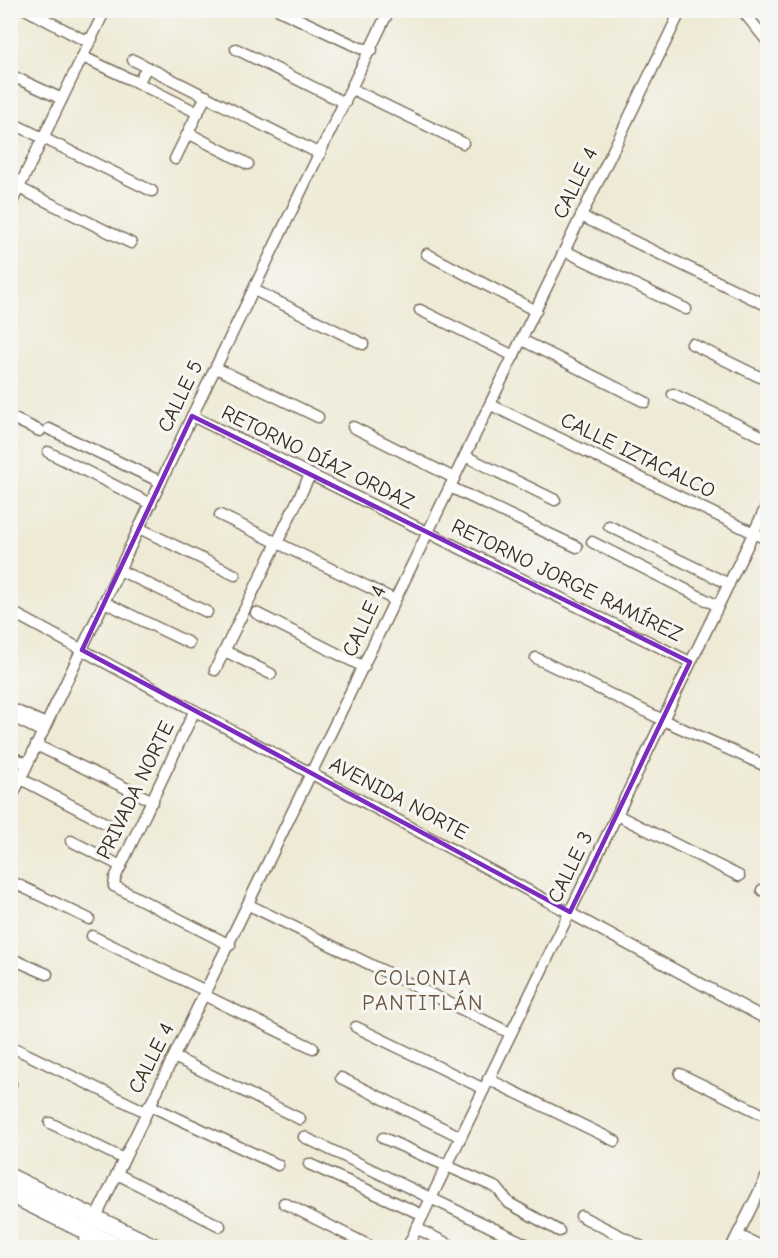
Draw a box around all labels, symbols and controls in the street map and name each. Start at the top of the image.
street label: CALLE 4 [548,144,602,222]
street label: CALLE 5 [152,356,208,436]
street label: RETORNO DÍAZ ORDAZ [218,400,418,514]
street label: CALLE IZTACALCO [557,407,719,503]
street label: RETORNO JORGE RAMÍREZ [448,514,686,646]
street label: CALLE 4 [337,582,391,660]
street label: PRIVADA NORTE [91,717,179,863]
street label: AVENIDA NORTE [326,751,472,845]
street label: CALLE 3 [542,827,598,907]
district label: COLONIA PANTITLÁN [362,965,484,1016]
street label: CALLE 4 [123,1019,179,1097]

